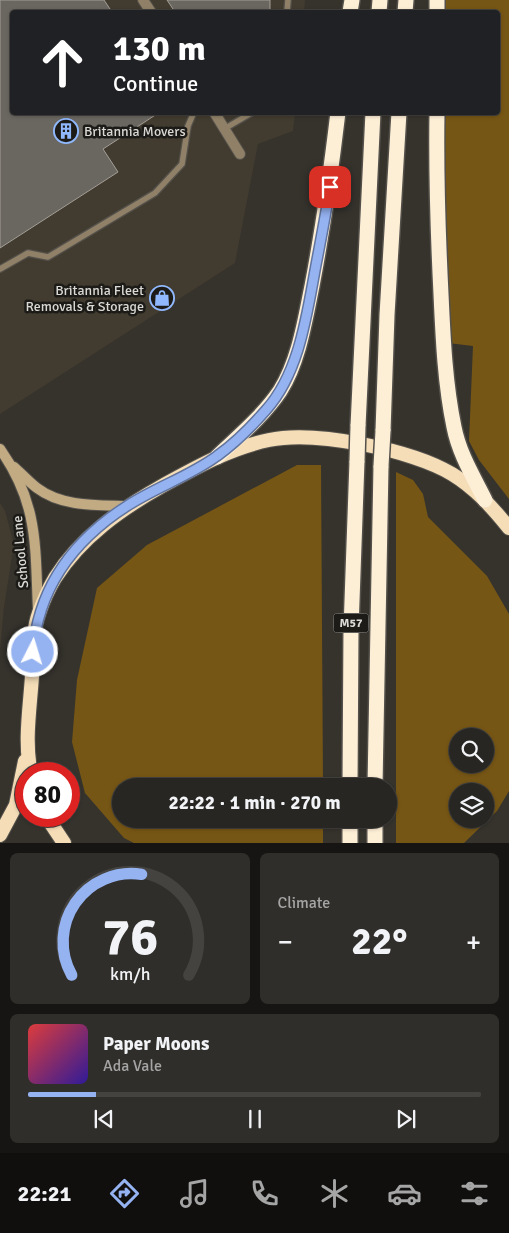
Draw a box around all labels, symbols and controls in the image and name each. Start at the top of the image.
text: 130 m [113,27,206,70]
icon: ahead [30,30,95,95]
text: Continue [113,70,198,97]
building icon: Britannia Movers [53,118,79,144]
place label: Britannia Movers [84,123,186,140]
pin [309,166,351,208]
icon: arrive [316,173,344,201]
place label: Britannia Fleet Removals & Storage [26,282,144,315]
shop icon: Britannia Fleet Removals & Storage [149,285,175,311]
street label: School Lane [9,515,32,589]
road number: M57 [334,614,368,632]
position arrow [6,625,58,677]
map controls [449,728,494,828]
button: search [449,728,494,773]
speed limit sign: 80 [15,762,80,827]
button: layers [449,783,494,828]
text: 22:22 · 1 min · 270 m [168,791,341,815]
text: Climate [278,893,330,913]
text: 76 [102,905,158,969]
text: 22° [351,918,407,965]
text: − [278,925,293,959]
text: + [466,925,481,959]
text: km/h [110,963,150,985]
text: Paper Moons [103,1032,209,1056]
text: Ada Vale [103,1056,162,1076]
icon: previous [90,1105,118,1133]
icon: pause [241,1105,269,1133]
icon: next [392,1105,420,1133]
icon: directions [107,1176,142,1211]
icon: music [177,1176,212,1211]
icon: phone [247,1176,282,1211]
icon: climate [317,1176,352,1211]
icon: car [387,1176,422,1211]
icon: filters [457,1176,492,1211]
text: 22:21 [18,1180,72,1207]

